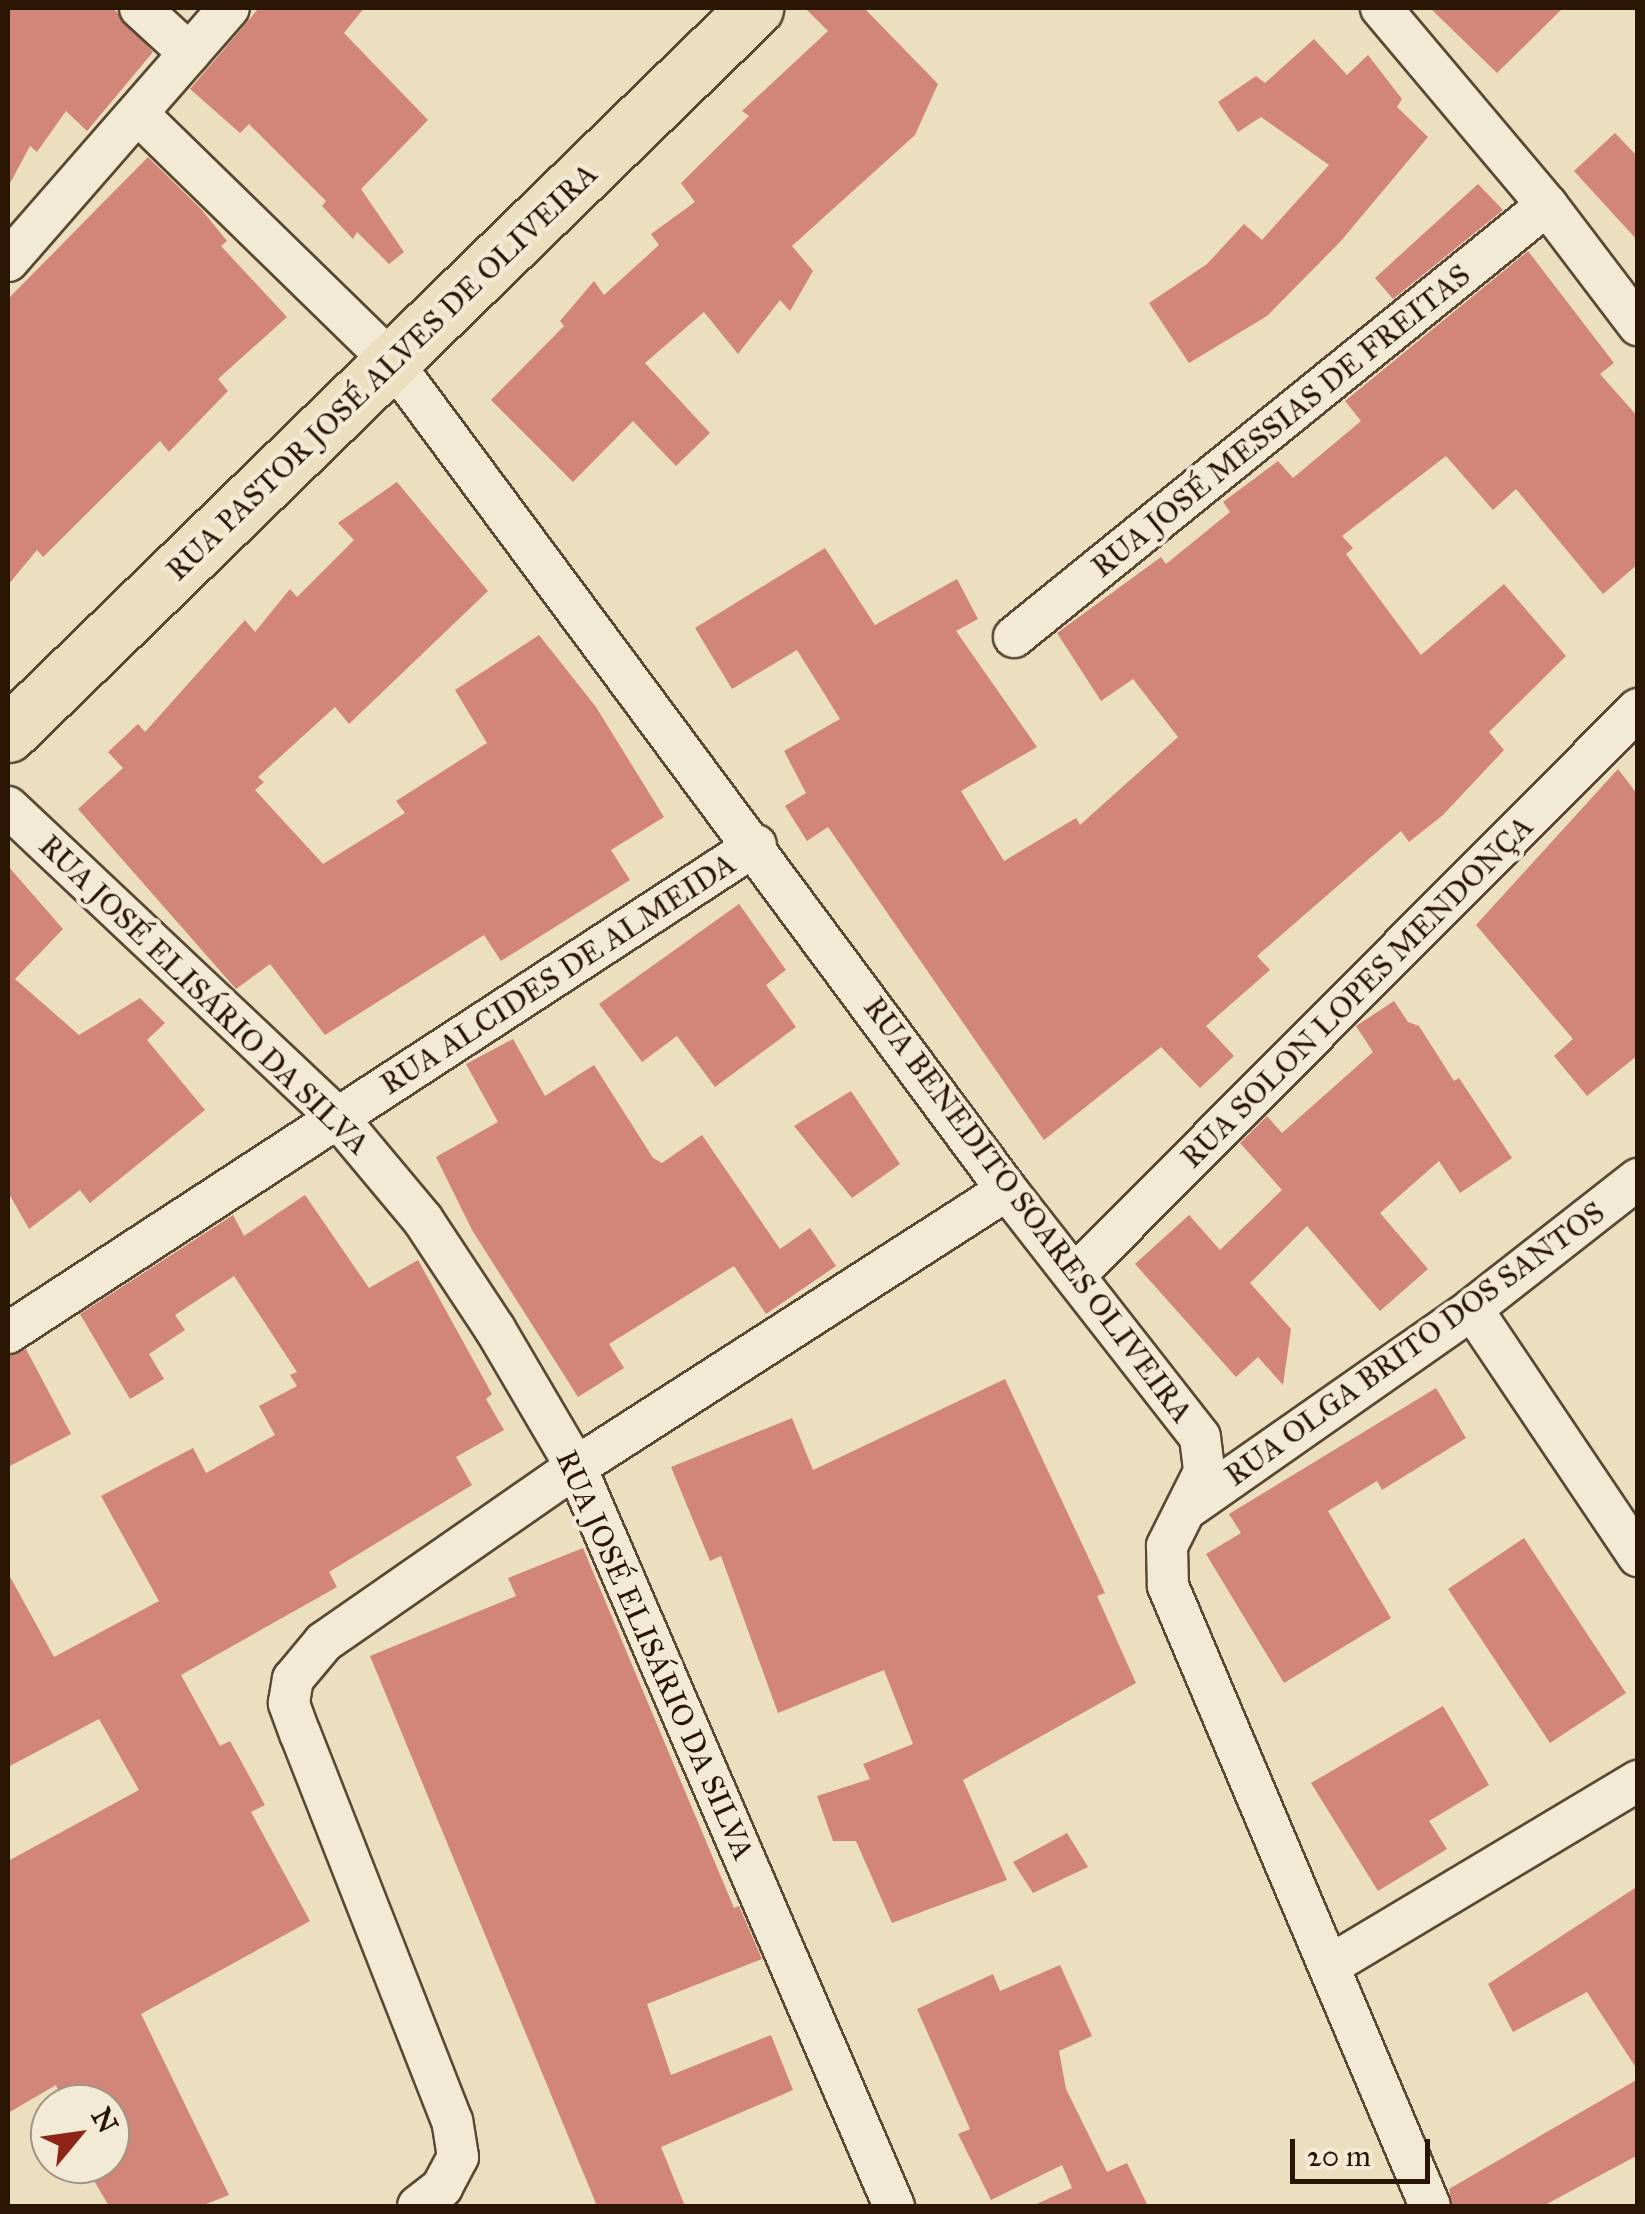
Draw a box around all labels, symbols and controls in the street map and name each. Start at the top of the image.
street label: RUA PASTOR JOSÉ ALVES DE OLIVEIRA [159,156,605,588]
street label: RUA JOSÉ MESSIAS DE FREITAS [1084,257,1478,585]
street label: RUA SOLON LOPES MENDONÇA [1174,809,1540,1175]
street label: RUA JOSÉ ELISÁRIO DA SILVA [32,828,376,1162]
street label: RUA ALCIDES DE ALMEIDA [374,846,742,1102]
street label: RUA BENEDITO SOARES OLIVEIRA [856,990,1200,1430]
street label: RUA OLGA BRITO DOS SANTOS [1218,1194,1612,1494]
street label: RUA JOSÉ ELISÁRIO DA SILVA [548,1445,762,1865]
north arrow [30,2084,130,2184]
text: N [84,2101,126,2139]
scale bar [1295,2119,1435,2181]
text: 20 m [1307,2138,1371,2174]

